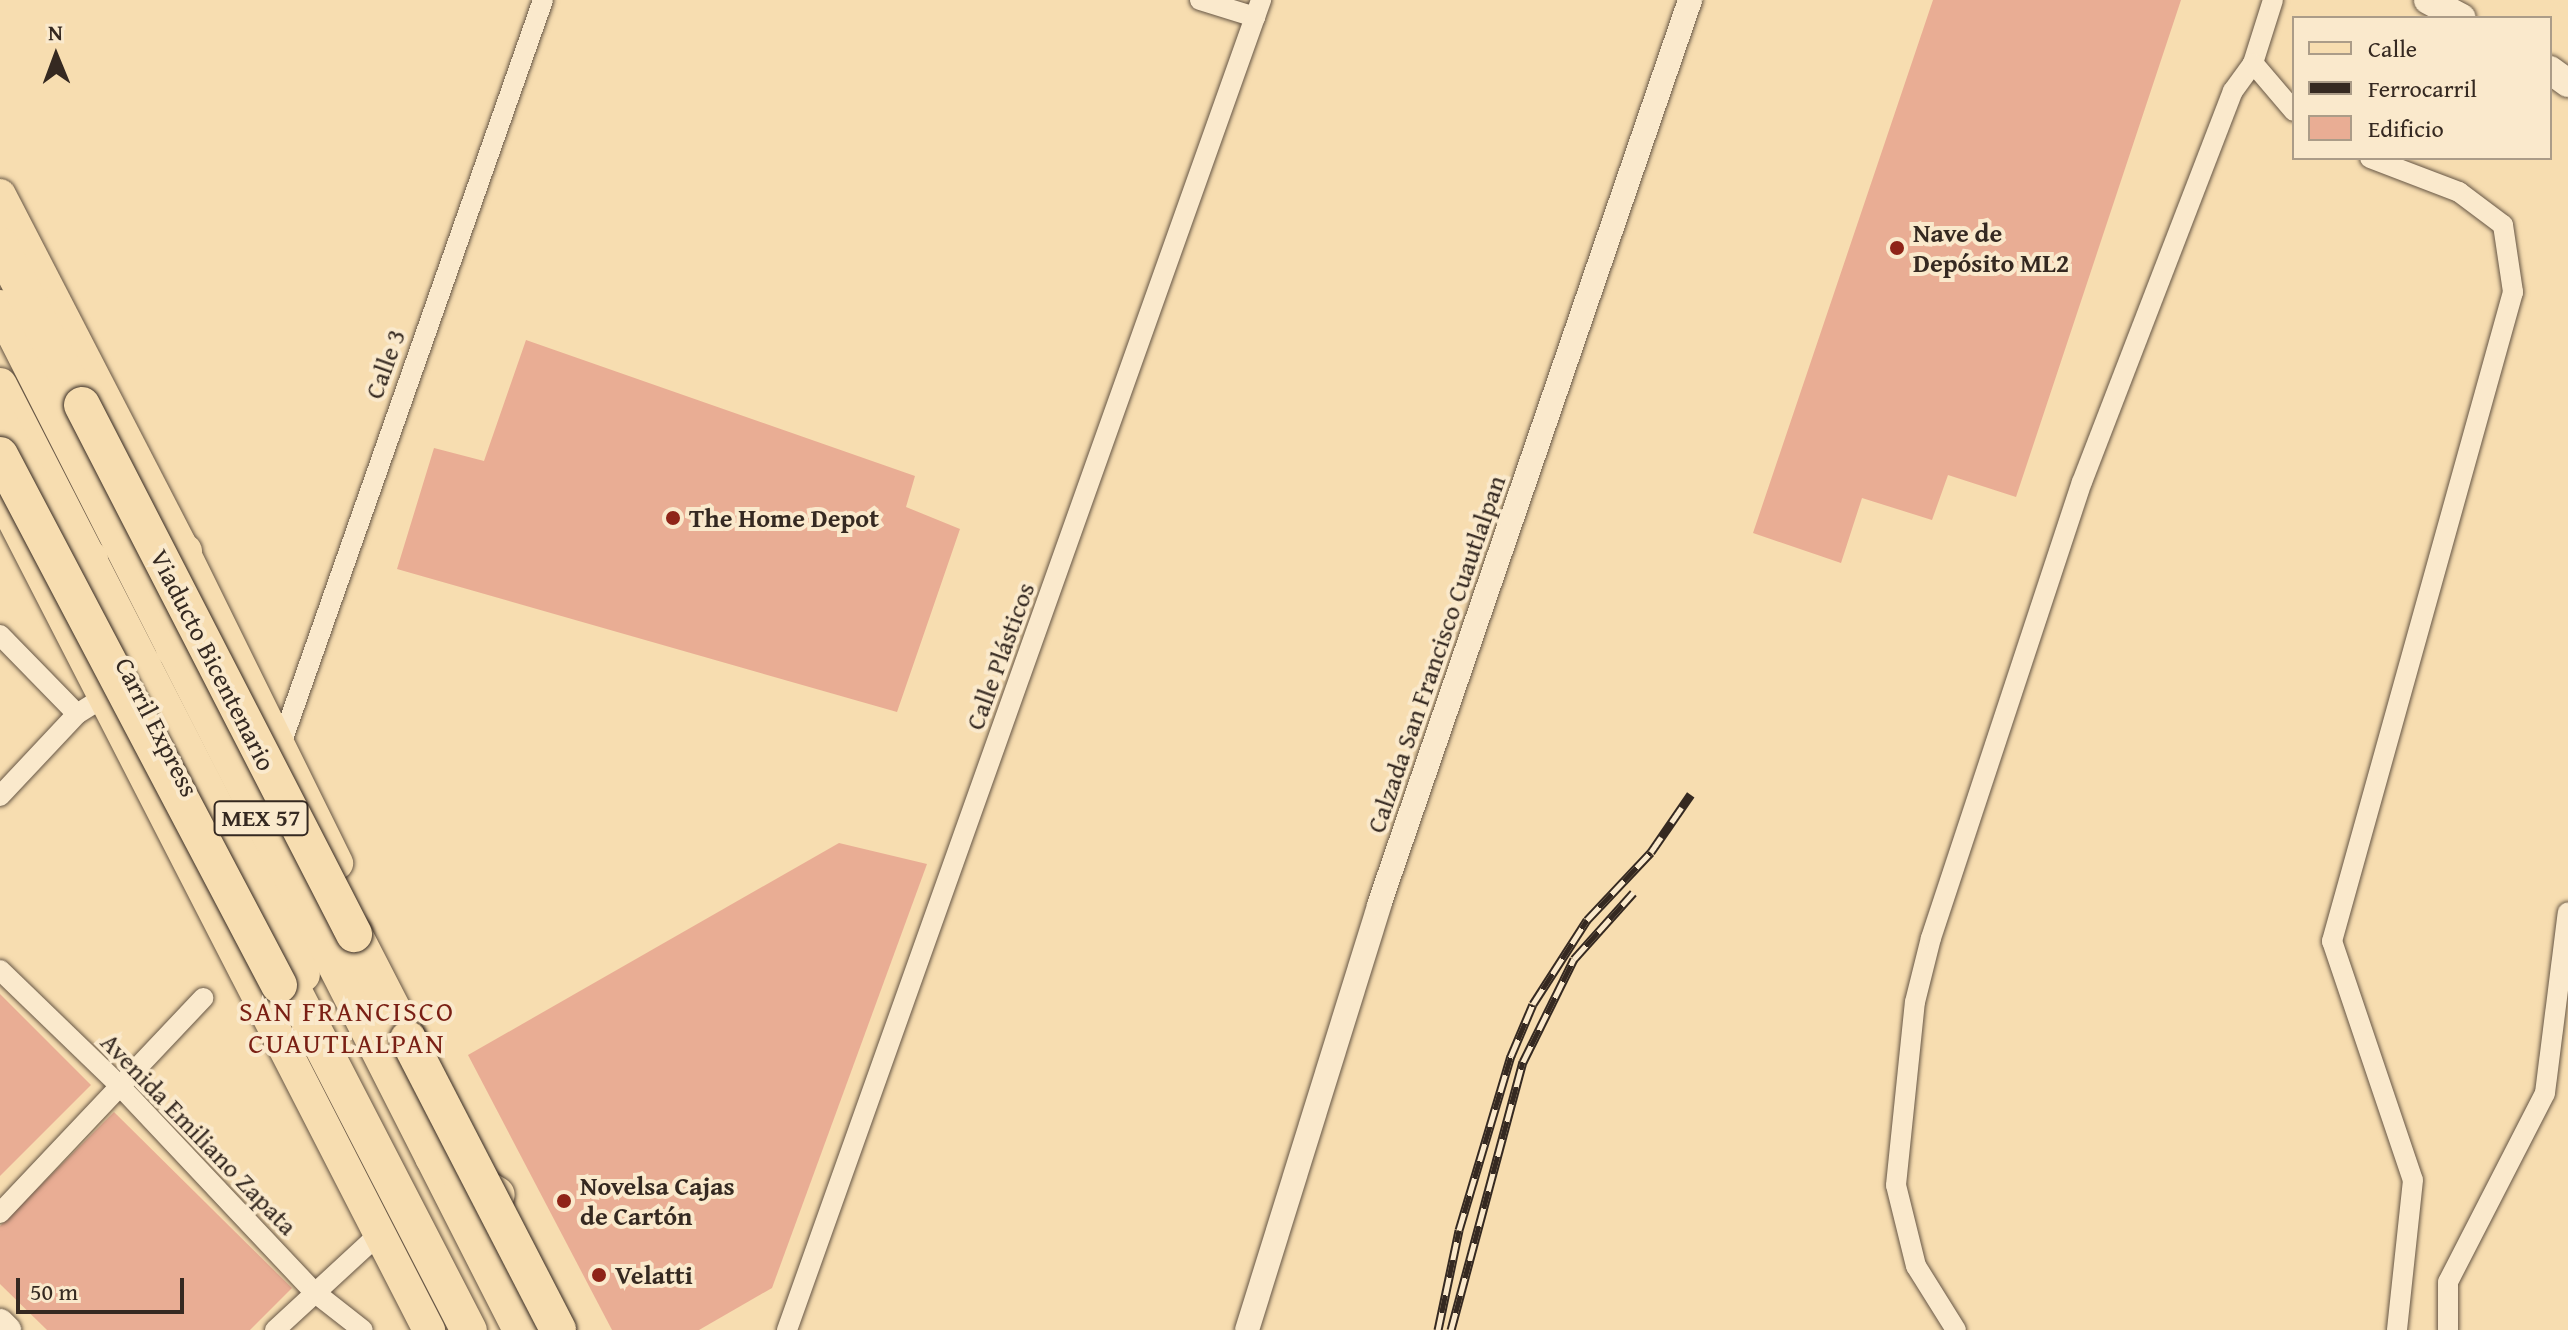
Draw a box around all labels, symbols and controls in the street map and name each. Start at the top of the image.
north arrow [16,16,96,96]
text: N [48,16,63,48]
legend [2292,16,2552,160]
text: Calle [2368,31,2417,66]
text: Ferrocarril [2368,71,2477,106]
text: Edificio [2368,111,2444,146]
place label: Nave de Depósito ML2 [1913,217,2069,278]
marker: Nave de Depósito ML2 [1888,239,1906,257]
street label: Calle 3 [358,325,412,403]
street label: Calzada San Francisco Cuautlalpan [1360,471,1512,837]
place label: The Home Depot [689,502,879,534]
marker: The Home Depot [664,509,682,527]
street label: Viaducto Bicentenario [144,544,282,776]
street label: Calle Plásticos [959,578,1041,734]
street label: Carril Express [109,652,205,802]
road number: MEX 57 [213,798,309,838]
district label: SAN FRANCISCO CUAUTLALPAN [239,994,455,1060]
street label: Avenida Emiliano Zapata [94,1026,304,1242]
place label: Novelsa Cajas de Cartón [580,1170,735,1232]
marker: Novelsa Cajas de Cartón [555,1192,573,1210]
place label: Velatti [615,1259,693,1291]
scale bar [20,1262,188,1312]
marker: Velatti [590,1266,608,1284]
text: 50 m [30,1274,78,1309]

